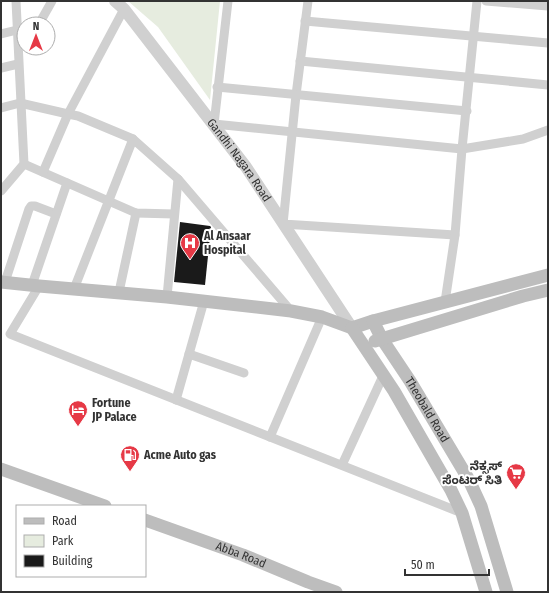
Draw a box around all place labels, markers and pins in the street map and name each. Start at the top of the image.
place label: Al Ansaar Hospital [203,229,251,257]
hospital icon: Al Ansaar Hospital [179,232,201,260]
place label: Fortune JP Palace [91,396,137,424]
hotel icon: Fortune JP Palace [67,399,89,427]
fuel station icon: Acme Auto gas [119,444,141,472]
place label: Acme Auto gas [143,448,217,462]
place label: ನೆಕ್ಸಸ್ ಸೆಂಟರ್ ಸಿತಿ [442,459,502,487]
supermarket icon: ನೆಕ್ಸಸ್ ಸೆಂಟರ್ ಸಿತಿ [505,462,527,490]

